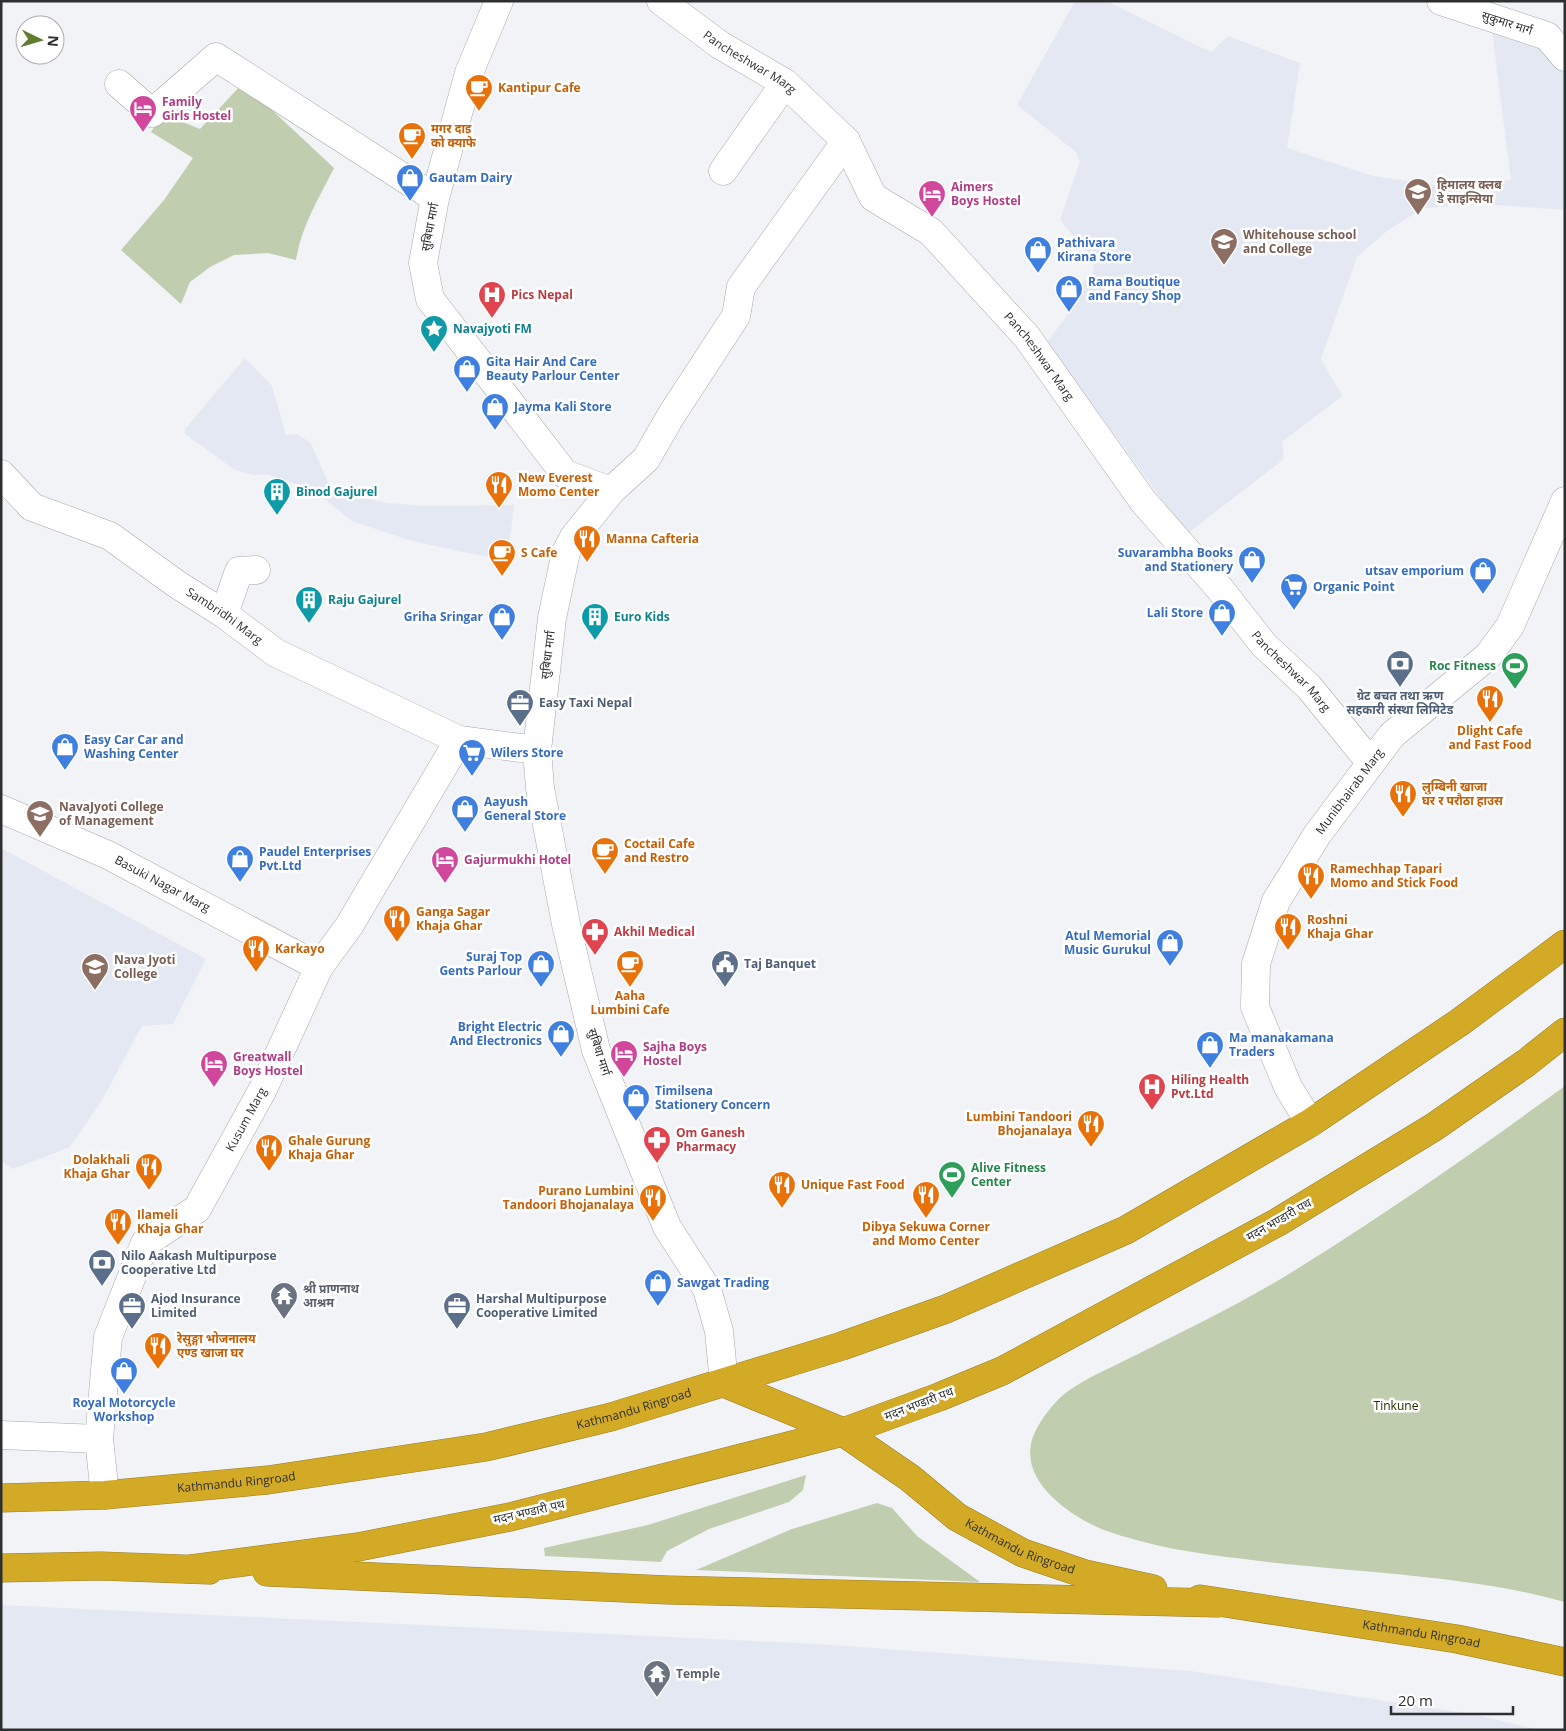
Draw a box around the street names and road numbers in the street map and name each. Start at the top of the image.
street label: सुकुमार मार्ग [1479,6,1536,39]
street label: Pancheshwar Marg [700,26,801,98]
street label: सुबिधा मार्ग [417,200,443,252]
street label: Pancheshwar Marg [1000,308,1079,404]
street label: Sambridhi Marg [183,583,267,648]
street label: Pancheshwar Marg [1248,627,1335,715]
street label: सुबिधा मार्ग [536,629,559,680]
street label: Munibhairab Marg [1311,744,1388,838]
street label: Basuki Nagar Marg [112,851,214,916]
street label: सुबिधा मार्ग [584,1026,615,1079]
street label: Kusum Marg [221,1084,271,1154]
street label: मदन भण्डारी पथ [1243,1194,1315,1245]
street label: मदन भण्डारी पथ [882,1382,956,1424]
street label: Kathmandu Ringroad [575,1384,693,1433]
street label: Kathmandu Ringroad [176,1467,297,1496]
street label: मदन भण्डारी पथ [492,1495,566,1528]
street label: Kathmandu Ringroad [962,1514,1077,1578]
street label: Kathmandu Ringroad [1361,1615,1482,1652]

